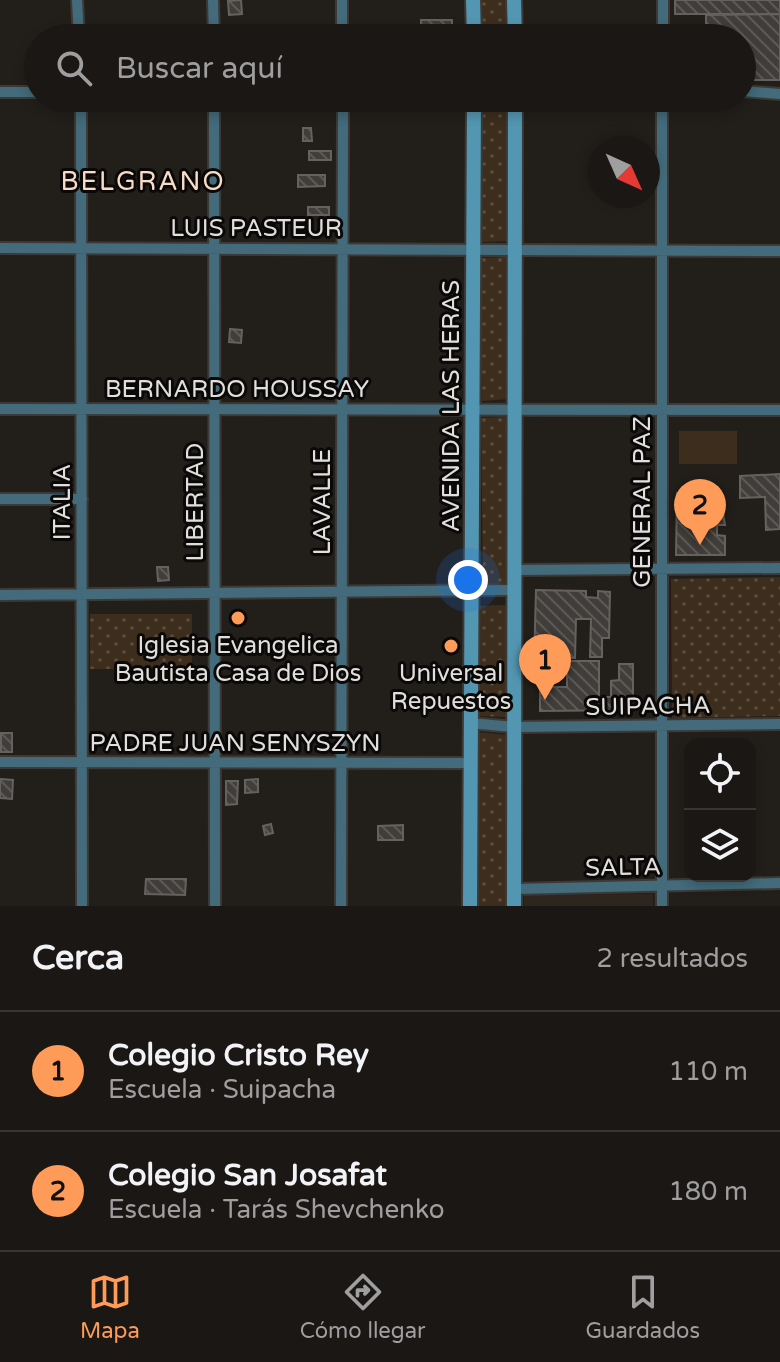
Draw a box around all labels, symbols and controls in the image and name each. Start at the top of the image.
search box [24,24,756,112]
icon: search [52,46,96,90]
text: Buscar aquí [116,50,283,87]
north arrow [588,136,660,208]
district label: BELGRANO [60,166,226,197]
street label: LUIS PASTEUR [170,214,342,243]
street label: AVENIDA LAS HERAS [437,280,466,532]
street label: BERNARDO HOUSSAY [105,375,369,404]
street label: GENERAL PAZ [628,416,657,588]
street label: LIBERTAD [181,443,210,561]
street label: LAVALLE [308,449,337,555]
street label: ITALIA [48,464,77,540]
pin: 2 [674,479,726,545]
your location [448,560,488,600]
marker: Iglesia Evangelica Bautista Casa de Dios [229,609,247,627]
place label: Iglesia Evangelica Bautista Casa de Dios [115,631,361,688]
pin: 1 [519,634,571,700]
marker: Universal Repuestos [442,637,460,655]
place label: Universal Repuestos [391,659,511,716]
street label: SUIPACHA [585,691,711,722]
street label: PADRE JUAN SENYSZYN [89,729,381,758]
map controls [684,738,756,882]
button: locate [684,738,756,810]
button: layers [684,810,756,882]
street label: SALTA [585,852,661,883]
text: Cerca [32,938,124,979]
text: 2 resultados [597,943,748,974]
text: Colegio Cristo Rey [108,1037,369,1074]
text: 1 [50,1056,66,1087]
text: 110 m [668,1056,748,1087]
text: Escuela · Suipacha [108,1074,336,1105]
text: Colegio San Josafat [108,1157,387,1194]
text: 2 [50,1176,66,1207]
text: 180 m [668,1176,748,1207]
text: Escuela · Tarás Shevchenko [108,1194,445,1225]
tab: Mapa [80,1270,140,1344]
tab: Cómo llegar [300,1270,425,1344]
tab: Guardados [585,1270,700,1344]

